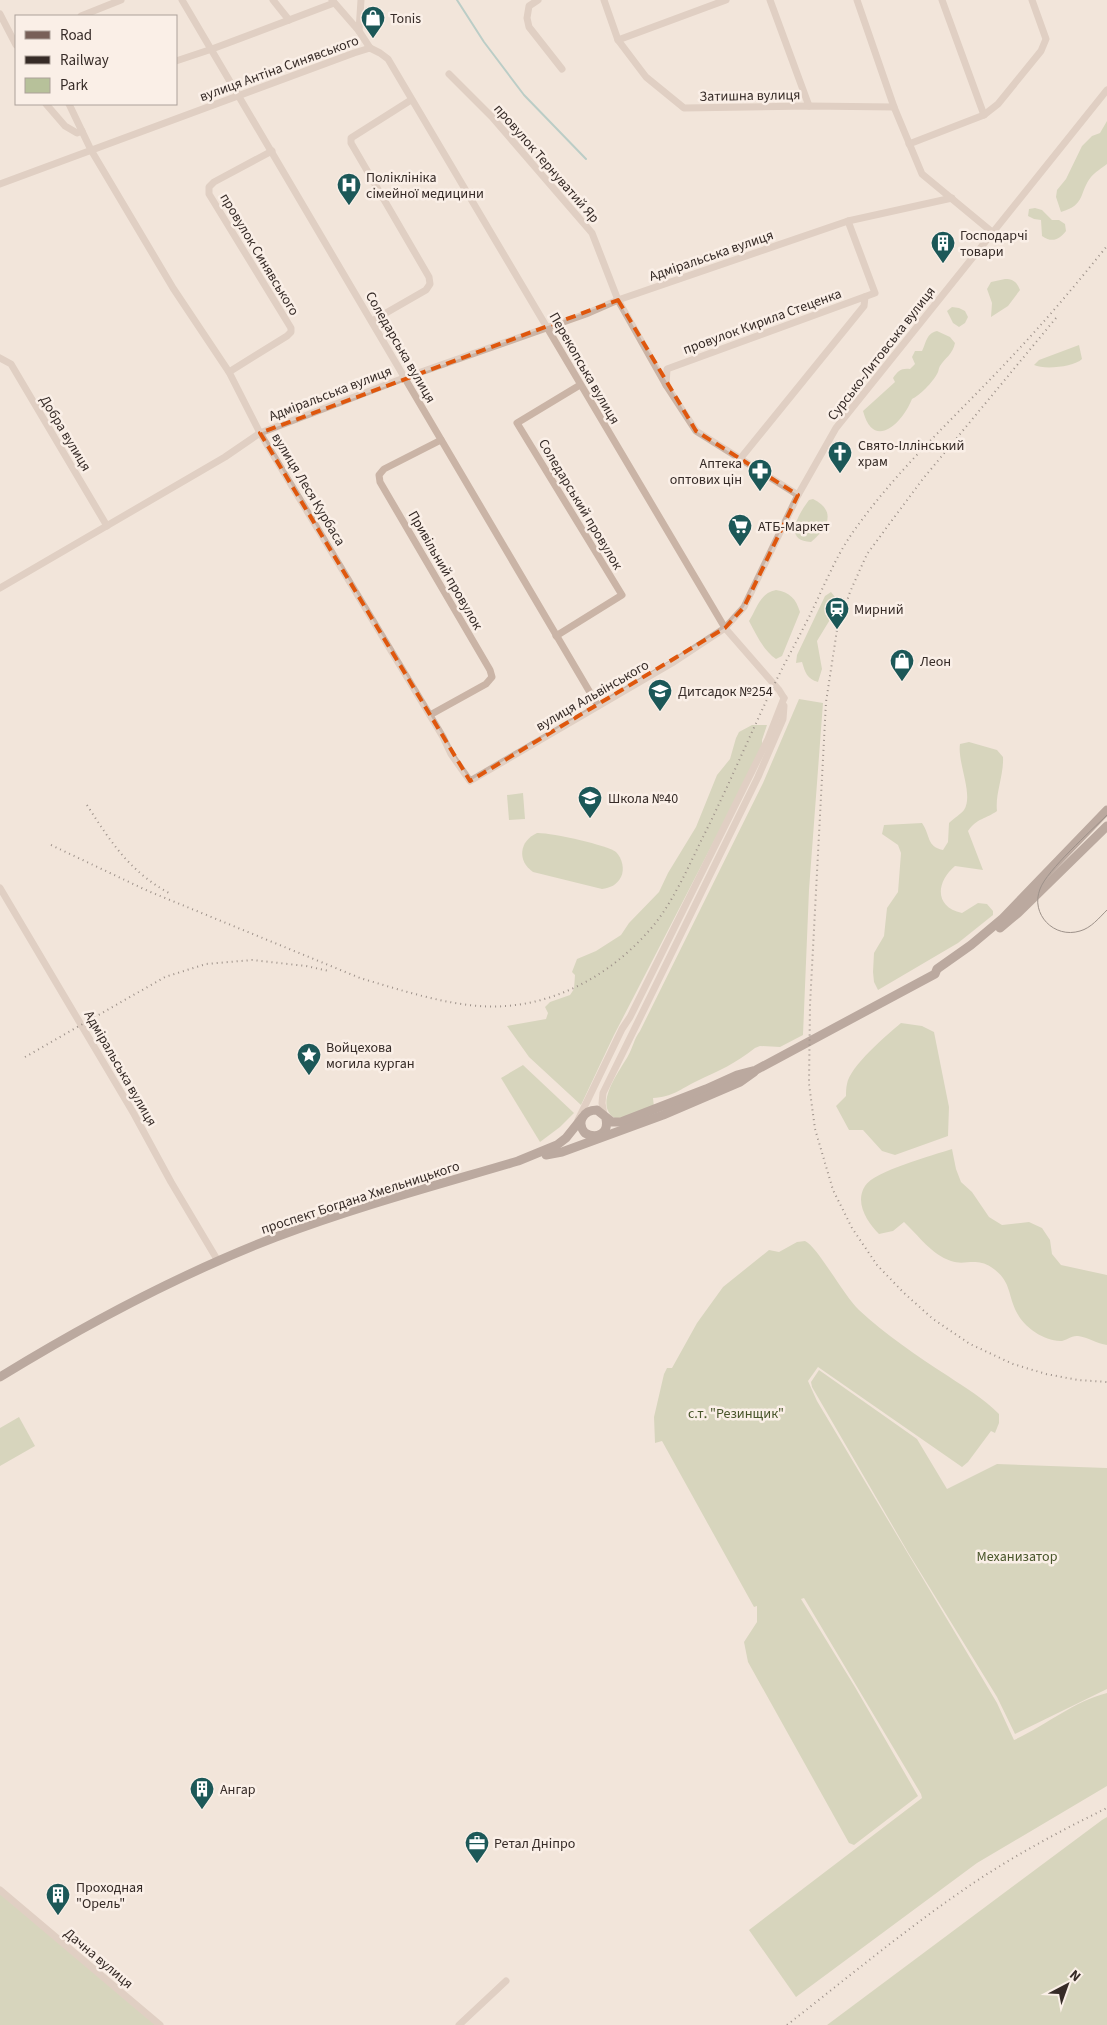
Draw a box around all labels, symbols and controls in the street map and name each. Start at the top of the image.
shop icon: Tonis [360,5,386,39]
place label: Tonis [390,9,421,29]
legend [15,15,178,105]
text: Road [60,25,92,46]
street label: вулиця Антіна Синявського [197,31,362,107]
text: Railway [60,50,109,71]
text: Park [60,75,89,96]
street label: Затишна вулиця [699,85,801,107]
street label: провулок Тернуватий Яр [489,100,604,228]
place label: Поліклініка сімейної медицини [366,168,484,204]
hospital icon: Поліклініка сімейної медицини [336,172,362,206]
street label: провулок Синявського [215,189,304,320]
street label: Адміральська вулиця [646,225,776,287]
place label: Господарчі товари [960,226,1028,262]
building icon: Господарчі товари [930,230,956,264]
street label: Сурсько-Литовська вулиця [823,282,940,425]
street label: провулок Кирила Стеценка [680,284,845,360]
street label: Соледарська вулиця [360,288,440,407]
street label: Перекопська вулиця [544,309,624,428]
street label: Адміральська вулиця [266,361,395,427]
street label: Добра вулиця [35,392,96,475]
street label: вулиця Леся Курбаса [266,429,350,550]
street label: Соледарський провулок [533,435,627,574]
place label: Свято-Іллінський храм [858,436,964,472]
church icon: Свято-Іллінський храм [827,440,853,474]
place label: Аптека оптових цін [670,454,742,490]
pharmacy icon: Аптека оптових цін [747,458,773,492]
street label: Привільний провулок [403,507,487,634]
supermarket icon: АТБ-Маркет [727,513,753,547]
place label: АТБ-Маркет [758,517,830,537]
station icon: Мирний [824,596,850,630]
place label: Мирний [854,600,904,620]
shop icon: Леон [889,648,915,682]
place label: Леон [920,652,951,672]
street label: вулиця Альвінського [532,655,653,736]
school or university icon: Дитсадок №254 [647,678,673,712]
place label: Дитсадок №254 [678,682,773,702]
school or university icon: Школа №40 [577,785,603,819]
place label: Школа №40 [608,789,678,809]
street label: Адміральська вулиця [79,1007,161,1130]
place label: Войцехова могила курган [326,1038,415,1074]
place icon: Войцехова могила курган [296,1042,322,1076]
street label: проспект Богдана Хмельницького [258,1156,462,1240]
park label: с.т. "Резинщик" [688,1404,784,1424]
park label: Механизатор [977,1547,1058,1567]
building icon: Ангар [189,1776,215,1810]
place label: Ангар [220,1780,256,1800]
office icon: Ретал Дніпро [464,1830,490,1864]
place label: Ретал Дніпро [494,1834,575,1854]
place label: Проходная "Орель" [76,1878,143,1914]
building icon: Проходная "Орель" [45,1882,71,1916]
street label: Дачна вулиця [59,1924,137,1994]
north arrow [1042,1960,1092,2010]
text: N [1065,1965,1085,1987]

